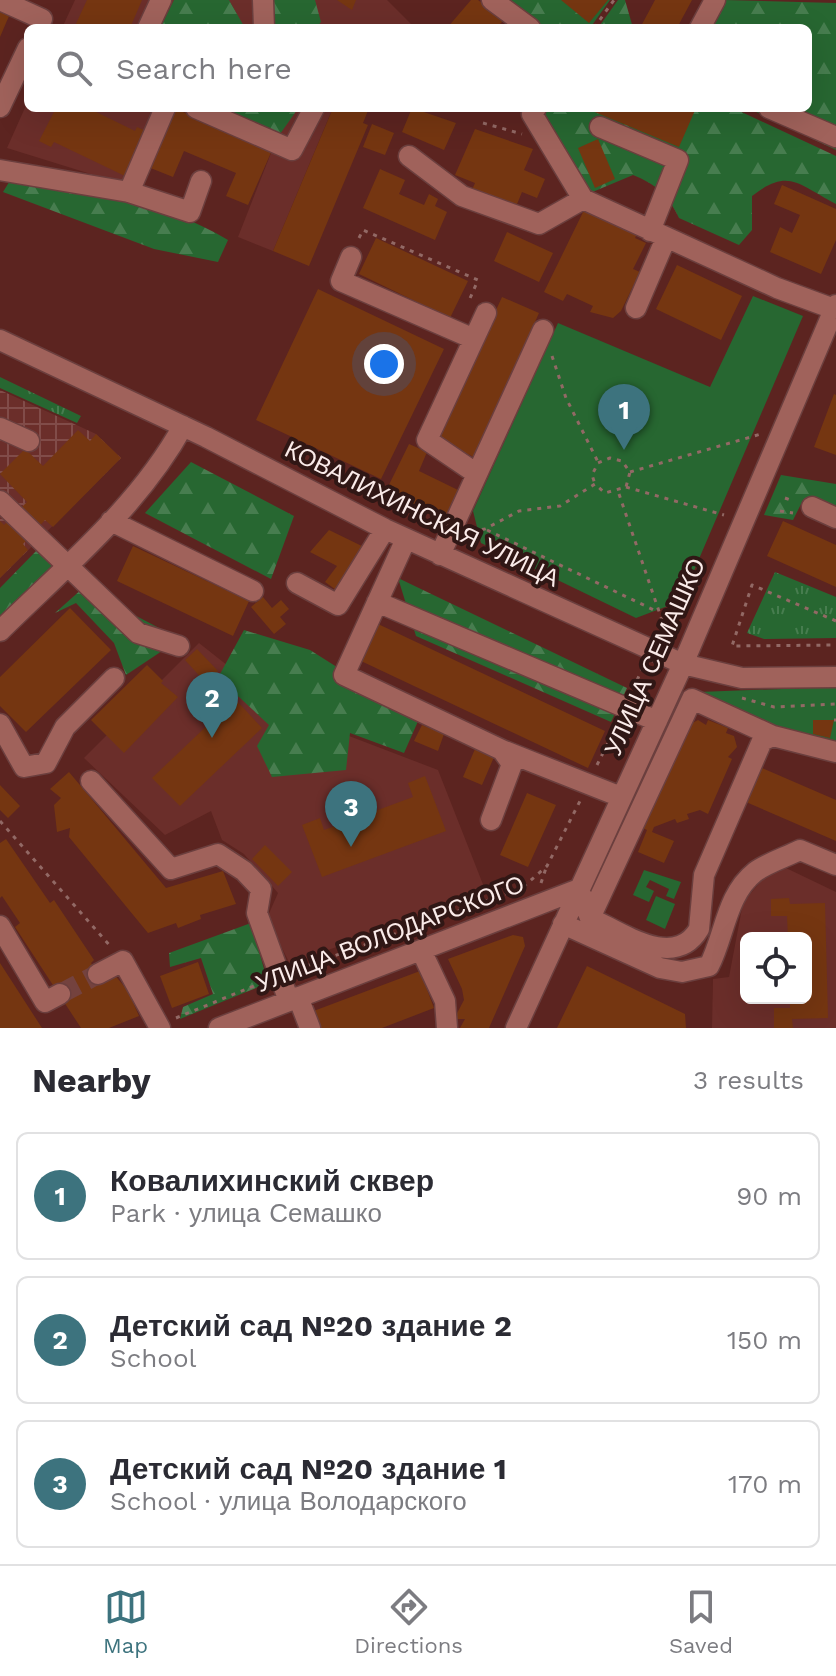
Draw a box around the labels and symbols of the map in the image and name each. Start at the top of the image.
your location [364,344,404,384]
pin: 1 [598,384,650,450]
street label: КОВАЛИХИНСКАЯ УЛИЦА [280,435,564,593]
street label: УЛИЦА СЕМАШКО [599,554,711,760]
pin: 2 [186,672,238,738]
pin: 3 [325,781,377,847]
street label: УЛИЦА ВОЛОДАРСКОГО [252,870,528,998]

